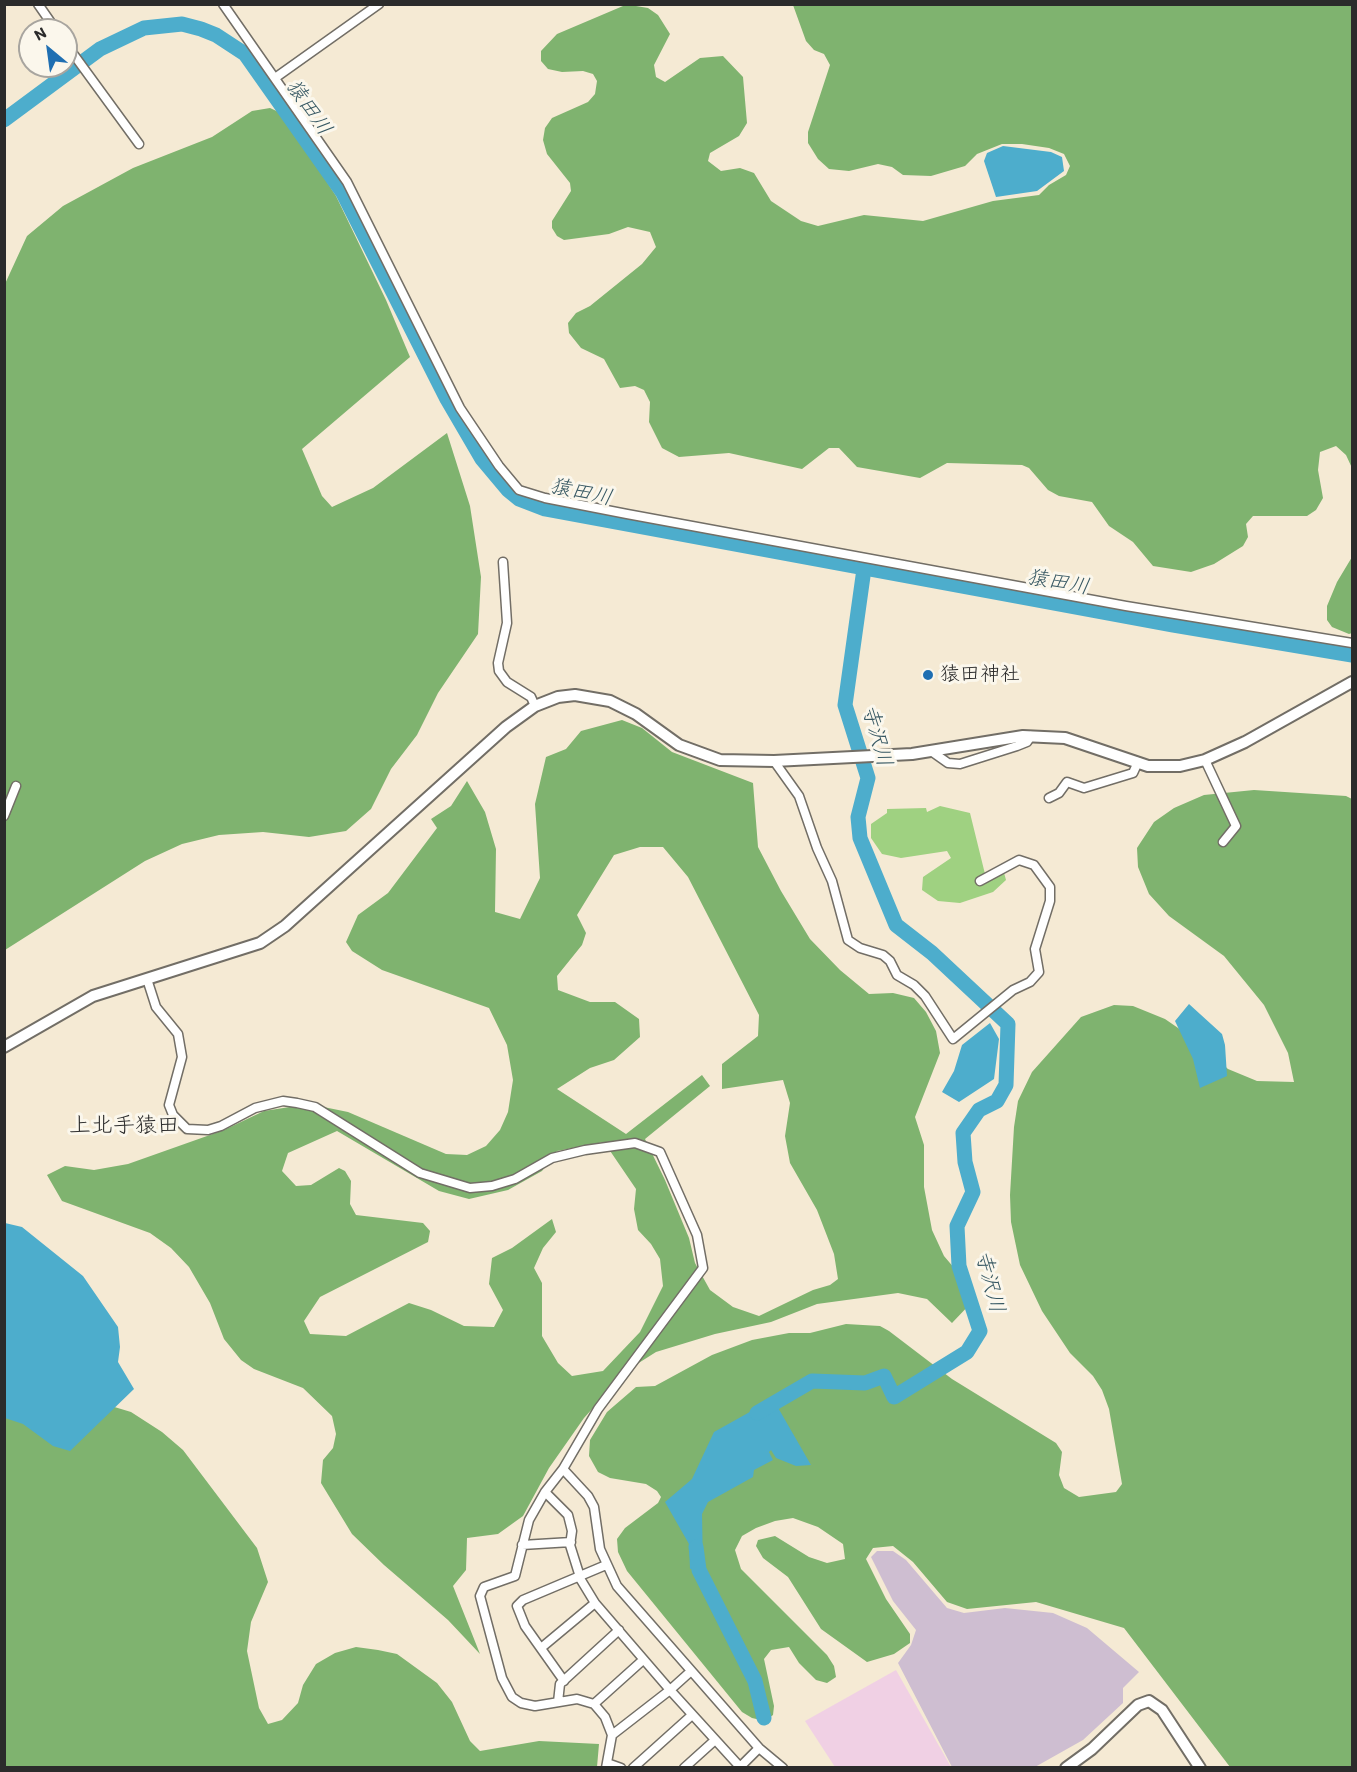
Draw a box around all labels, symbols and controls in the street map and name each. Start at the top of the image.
north arrow [18,18,78,78]
text: N [31,23,49,44]
water label: 猿田川 [280,75,336,141]
water label: 猿田川 [548,474,614,512]
water label: 猿田川 [1025,565,1091,601]
place label: 猿田神社 [940,663,1020,687]
marker: 猿田神社 [921,668,935,682]
water label: 寺沢川 [856,702,896,770]
district label: 上北手猿田 [69,1113,179,1139]
water label: 寺沢川 [969,1248,1009,1316]

